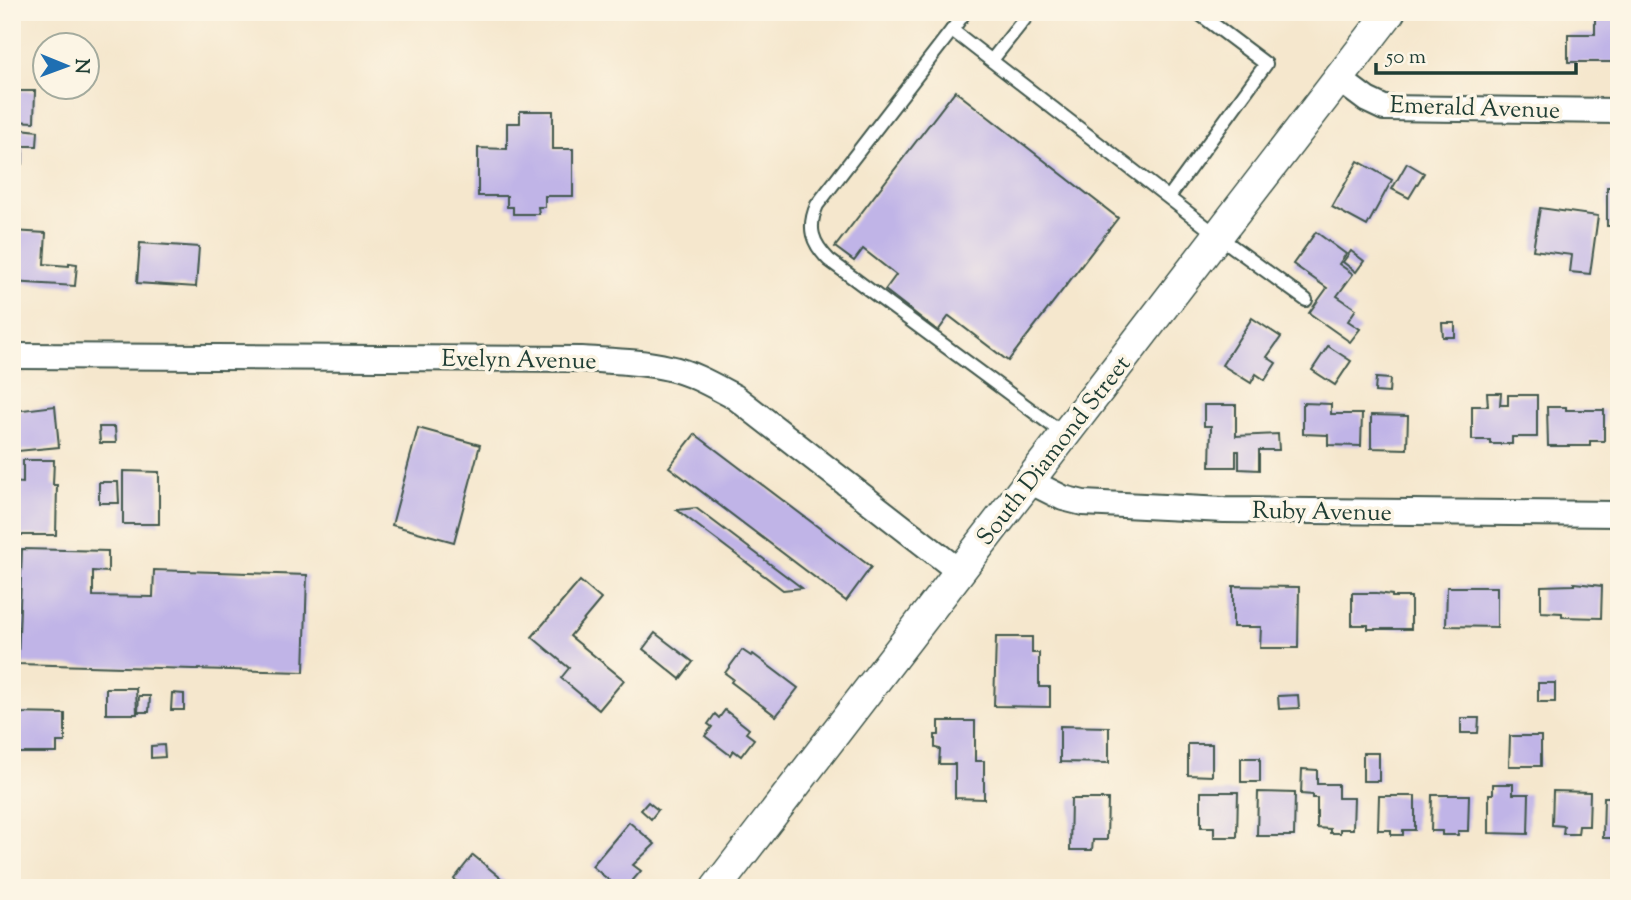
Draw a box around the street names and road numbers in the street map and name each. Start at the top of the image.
street label: Emerald Avenue [1389,89,1561,129]
street label: Evelyn Avenue [441,343,597,379]
street label: South Diamond Street [969,349,1140,553]
street label: Ruby Avenue [1252,495,1392,531]

